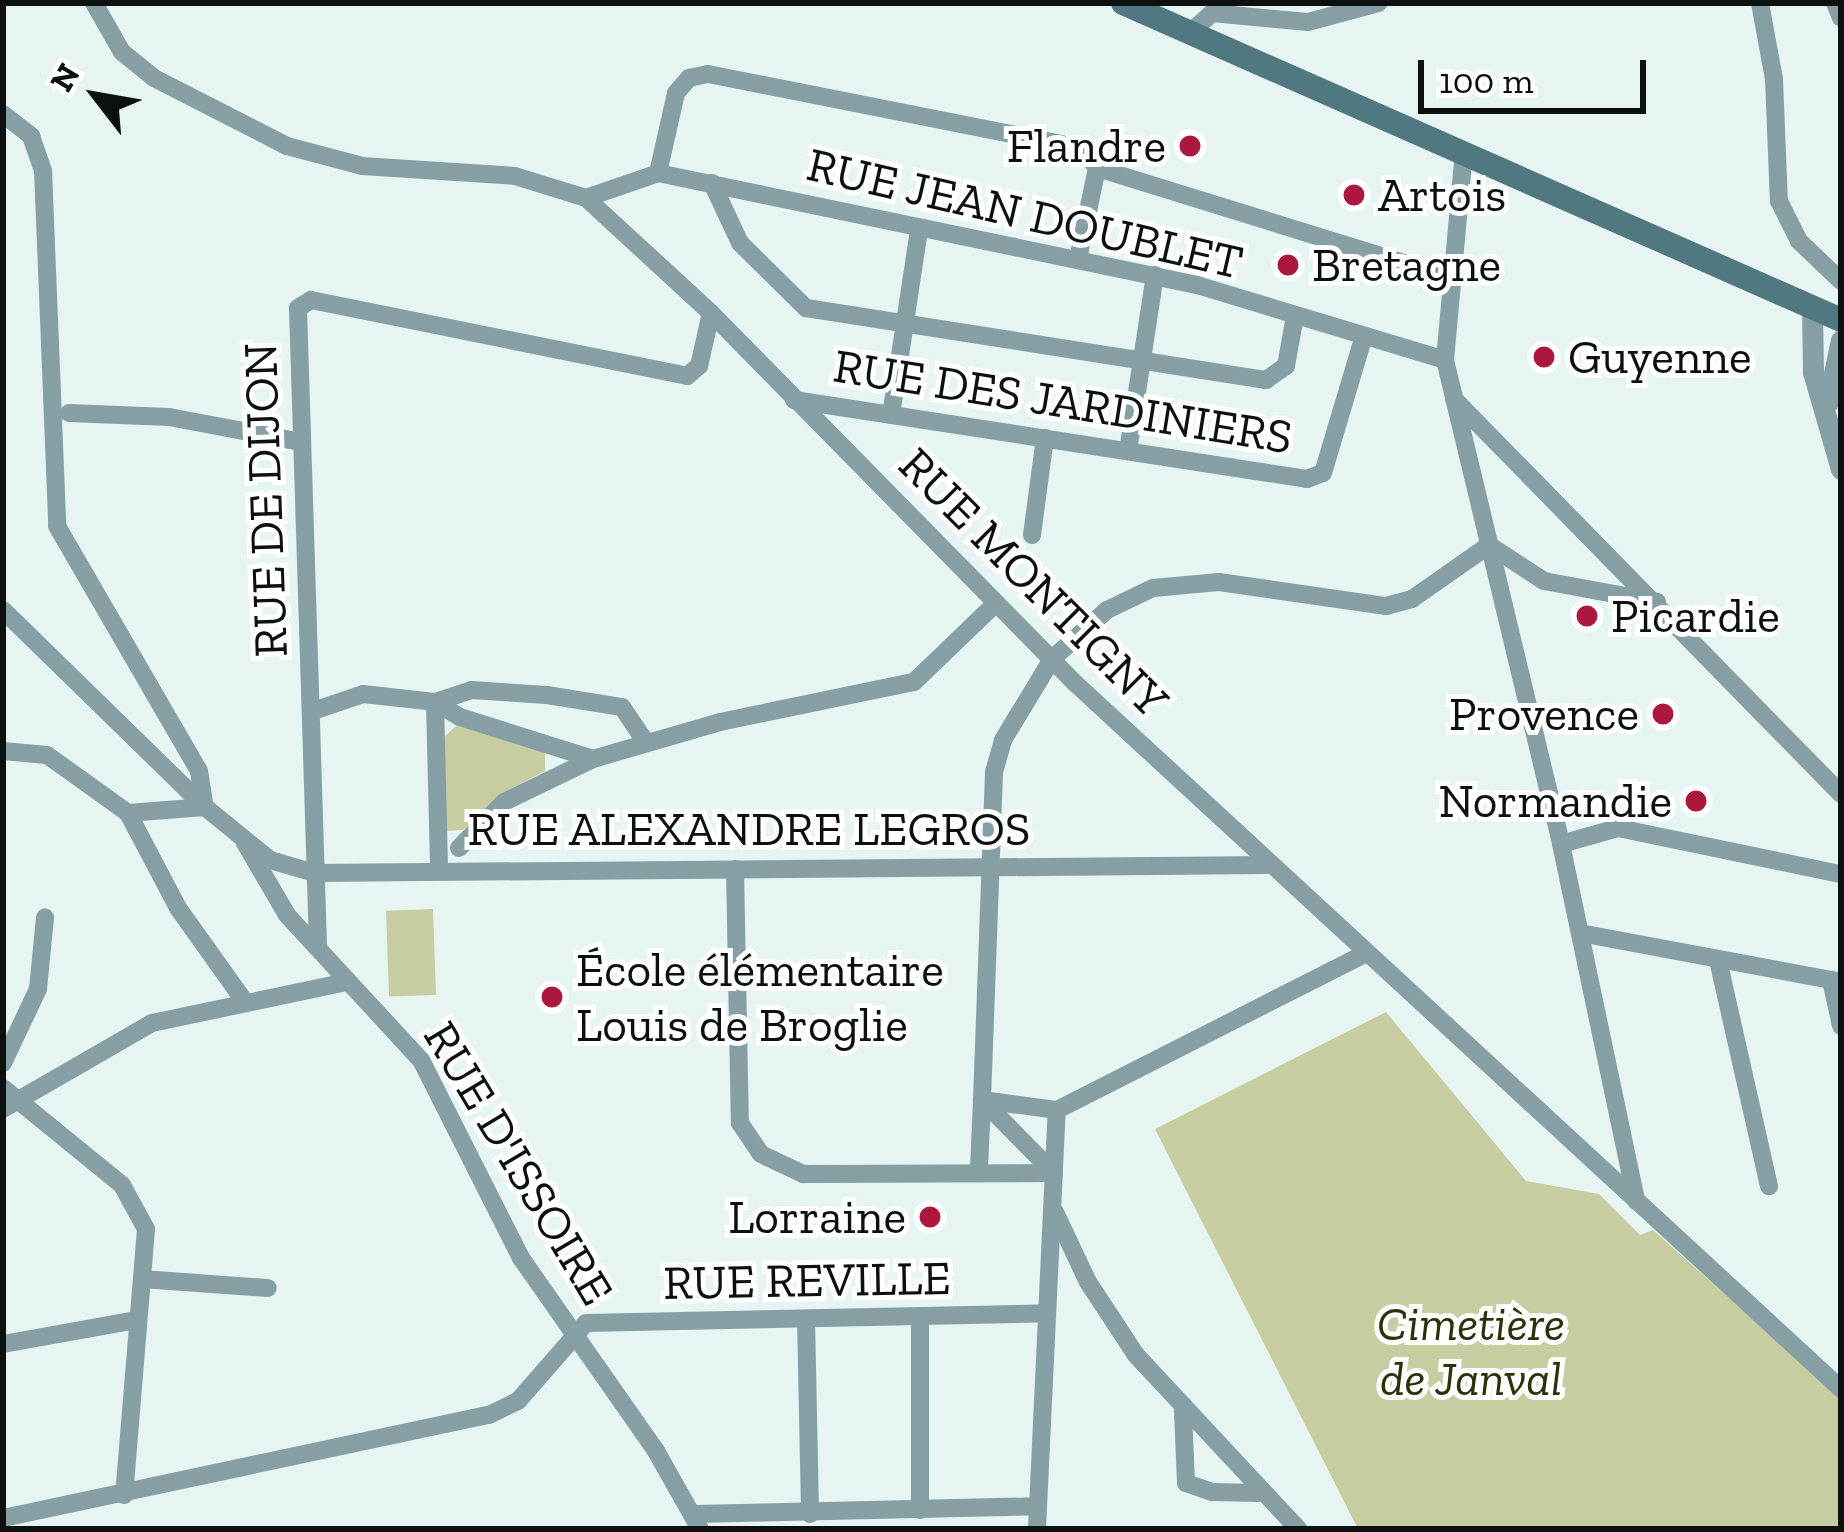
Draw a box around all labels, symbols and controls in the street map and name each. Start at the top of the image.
north arrow [36,36,156,156]
scale bar [1424,36,1652,110]
text: N [42,56,88,98]
text: 100 m [1439,59,1534,102]
place label: Flandre [1007,117,1166,175]
marker: Flandre [1177,133,1203,159]
street label: RUE JEAN DOUBLET [801,135,1249,291]
place label: Artois [1378,166,1506,224]
marker: Artois [1341,182,1367,208]
place label: Bretagne [1312,236,1501,294]
marker: Bretagne [1275,252,1301,278]
place label: Guyenne [1568,328,1751,386]
street label: RUE DES JARDINIERS [829,336,1297,466]
street label: RUE DE DIJON [231,342,299,658]
marker: Guyenne [1531,344,1557,370]
street label: RUE MONTIGNY [887,435,1181,729]
place label: Picardie [1611,587,1780,645]
marker: Picardie [1574,603,1600,629]
place label: Provence [1449,685,1639,743]
marker: Provence [1650,701,1676,727]
place label: Normandie [1438,772,1672,830]
marker: Normandie [1683,788,1709,814]
street label: RUE ALEXANDRE LEGROS [467,800,1031,858]
place label: École élémentaire Louis de Broglie [576,940,944,1053]
marker: École élémentaire Louis de Broglie [539,984,565,1010]
street label: RUE D'ISSOIRE [412,1011,626,1315]
place label: Lorraine [728,1188,906,1246]
marker: Lorraine [917,1204,943,1230]
street label: RUE REVILLE [663,1249,951,1311]
park label: Cimetière de Janval [1377,1294,1565,1407]

